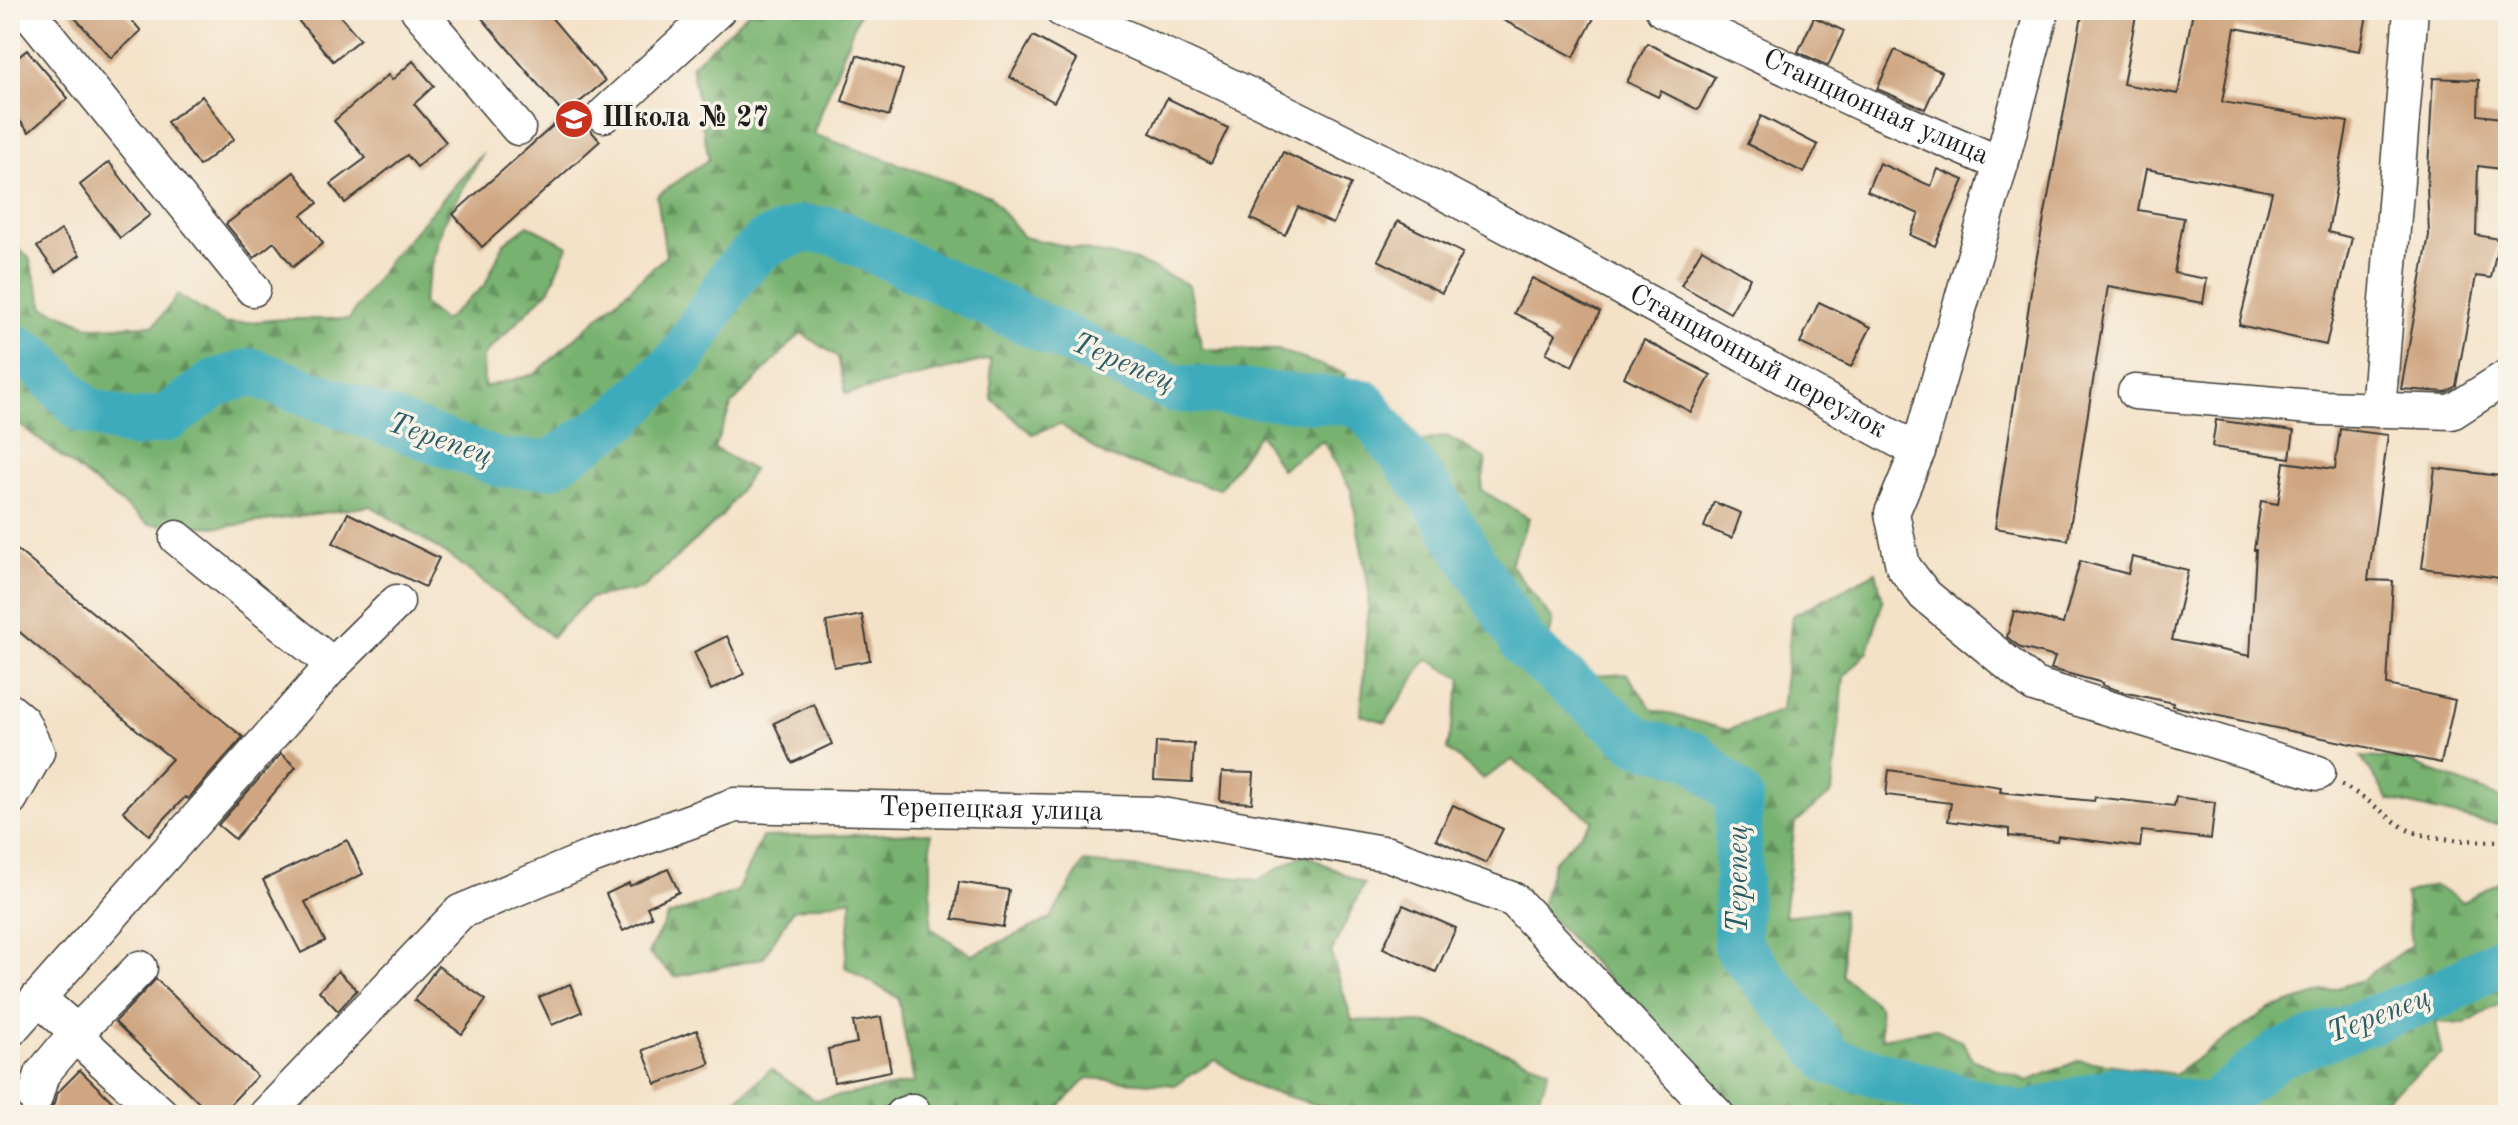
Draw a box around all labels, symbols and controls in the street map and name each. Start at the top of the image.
street label: Станционная улица [1758,45,1993,171]
school or university icon: Школа № 27 [553,98,595,140]
place label: Школа № 27 [602,104,769,133]
street label: Станционный переулок [1624,281,1891,444]
water label: Терепец [1067,328,1179,398]
water label: Терепец [384,408,496,472]
street label: Терепецкая улица [879,794,1103,827]
water label: Терепец [1724,825,1754,933]
water label: Терепец [2323,983,2435,1049]

